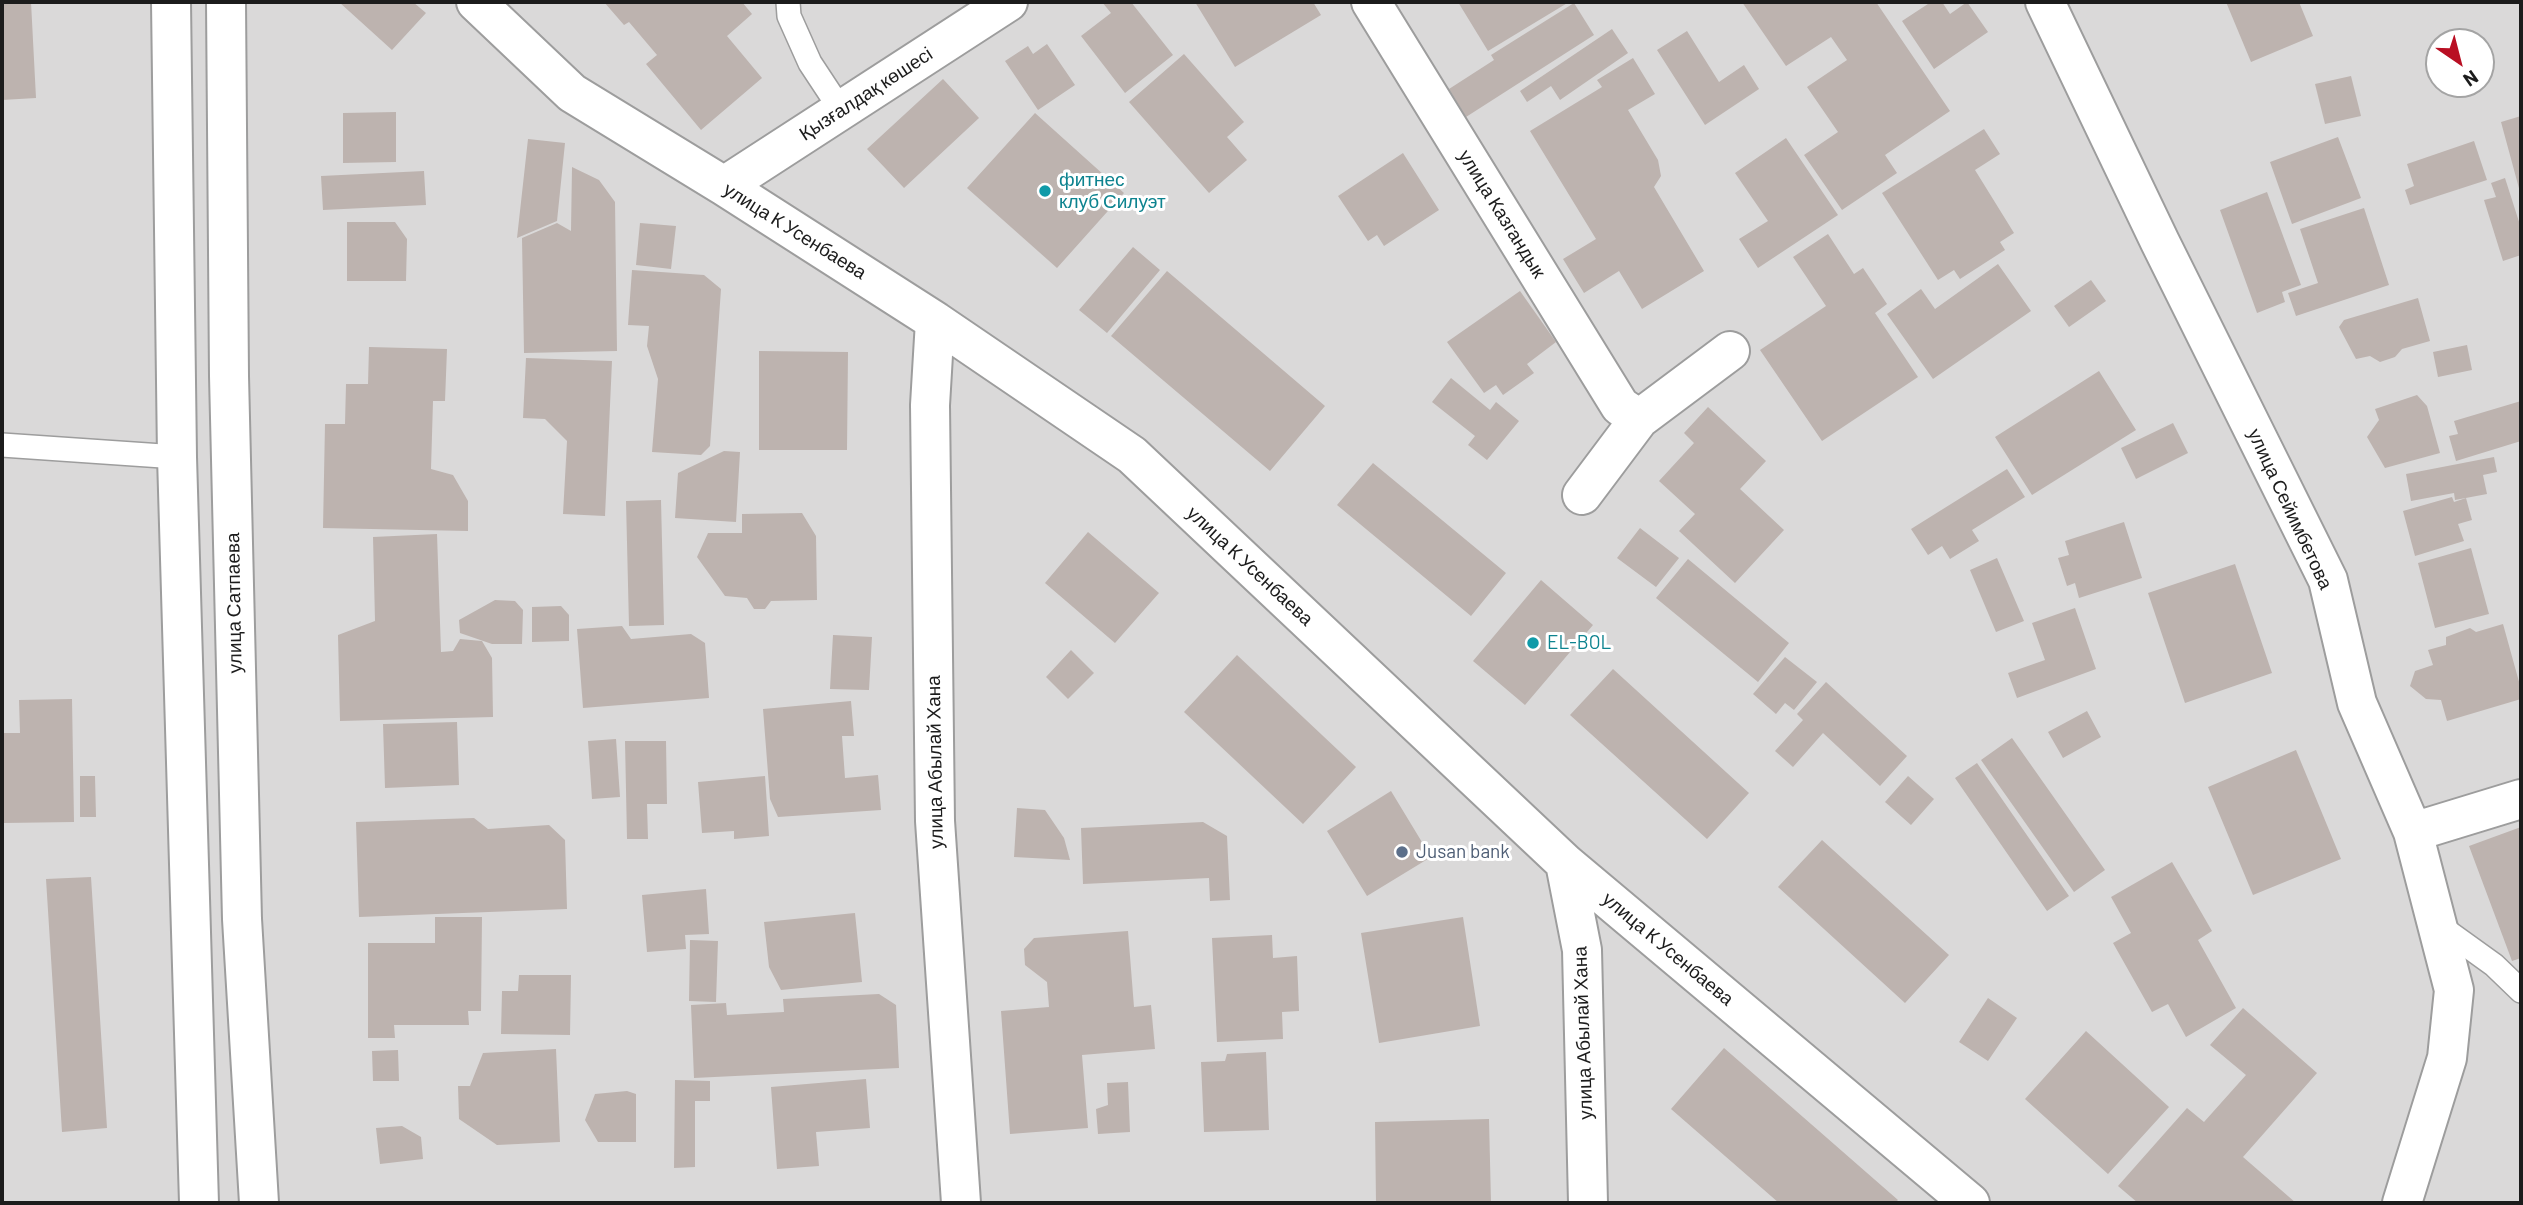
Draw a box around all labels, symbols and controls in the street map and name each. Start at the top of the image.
north arrow [2425,28,2495,98]
street label: Қызғалдақ көшесі [795,42,937,146]
text: N [2459,66,2483,92]
street label: улица Казгандык [1453,146,1551,282]
place label: фитнес клуб Силуэт [1059,169,1166,213]
street label: улица К Усенбаева [719,178,871,284]
marker: фитнес клуб Силуэт [1037,183,1053,199]
street label: улица Сейимбетова [2243,425,2337,593]
street label: улица К Усенбаева [1182,502,1318,630]
street label: улица Сатпаева [221,532,247,674]
place label: EL-BOL [1547,632,1611,654]
marker: EL-BOL [1525,635,1541,651]
street label: улица Абылай Хана [922,675,948,849]
place label: Jusan bank [1416,841,1510,863]
marker: Jusan bank [1394,844,1410,860]
street label: улица К Усенбаева [1598,887,1738,1011]
street label: улица Абылай Хана [1569,946,1597,1120]

